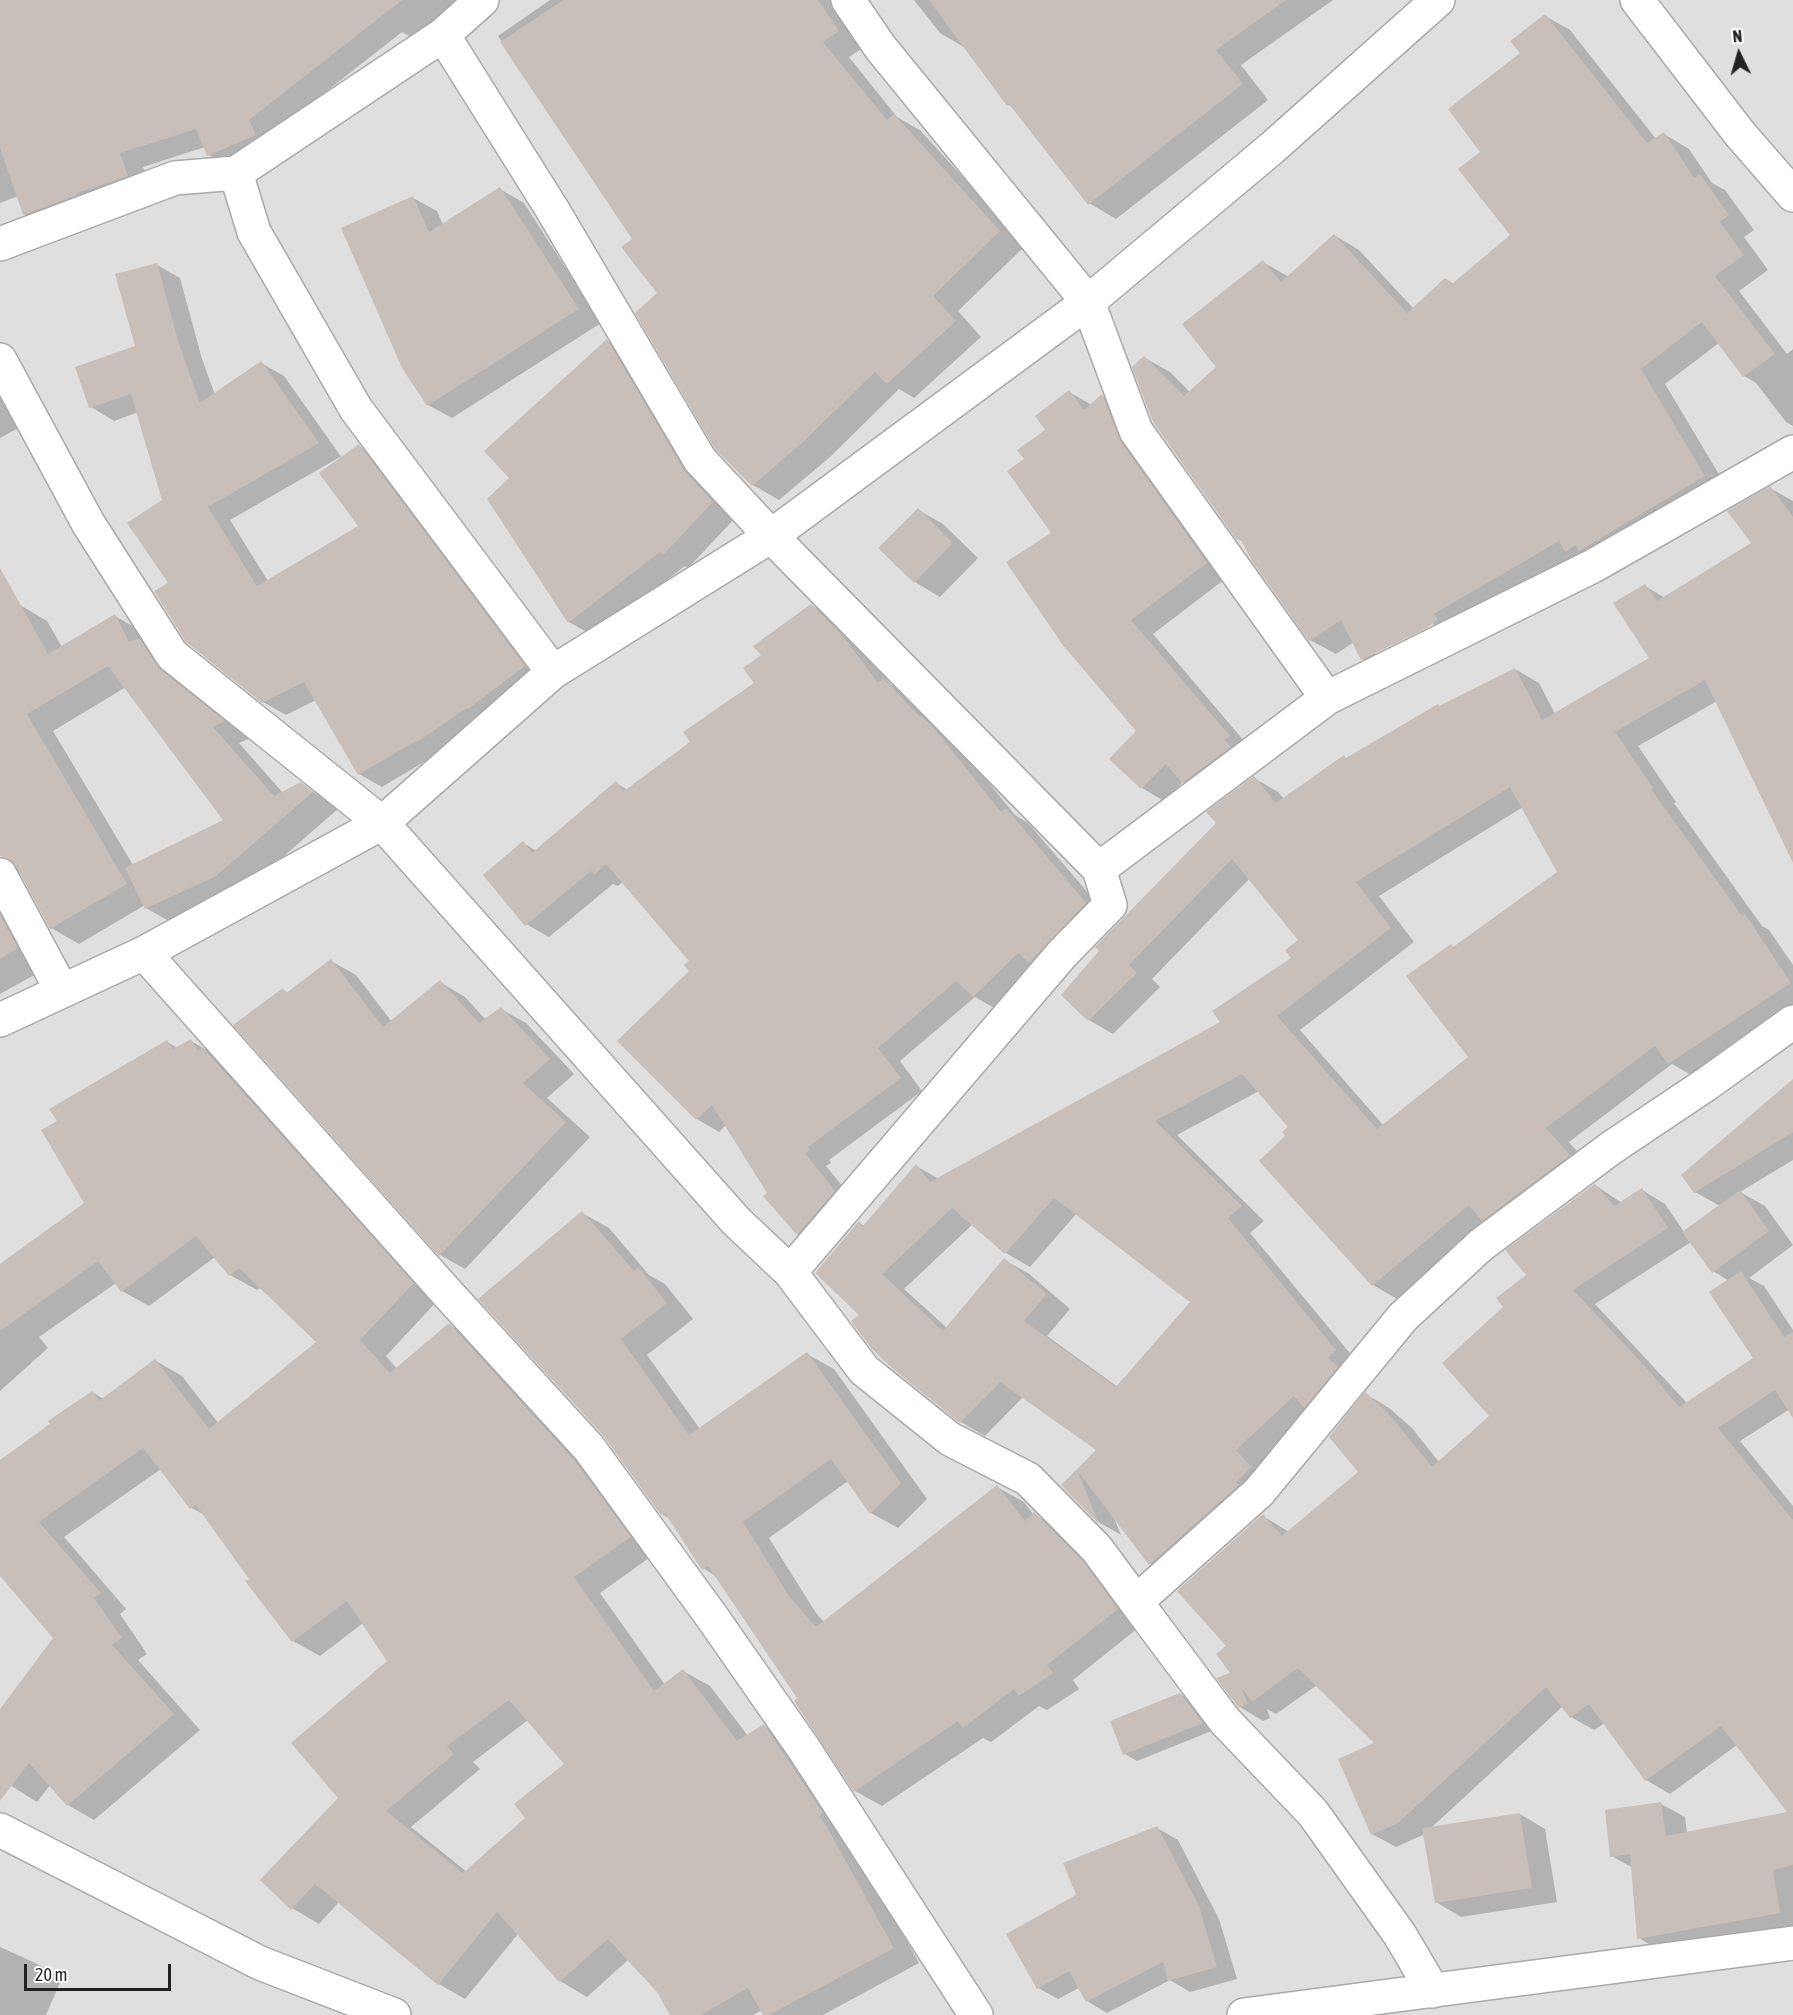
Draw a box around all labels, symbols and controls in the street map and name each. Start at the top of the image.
north arrow [1709,24,1769,84]
text: N [1732,27,1743,45]
scale bar [27,1952,174,1990]
text: 20 m [35,1964,67,1985]

